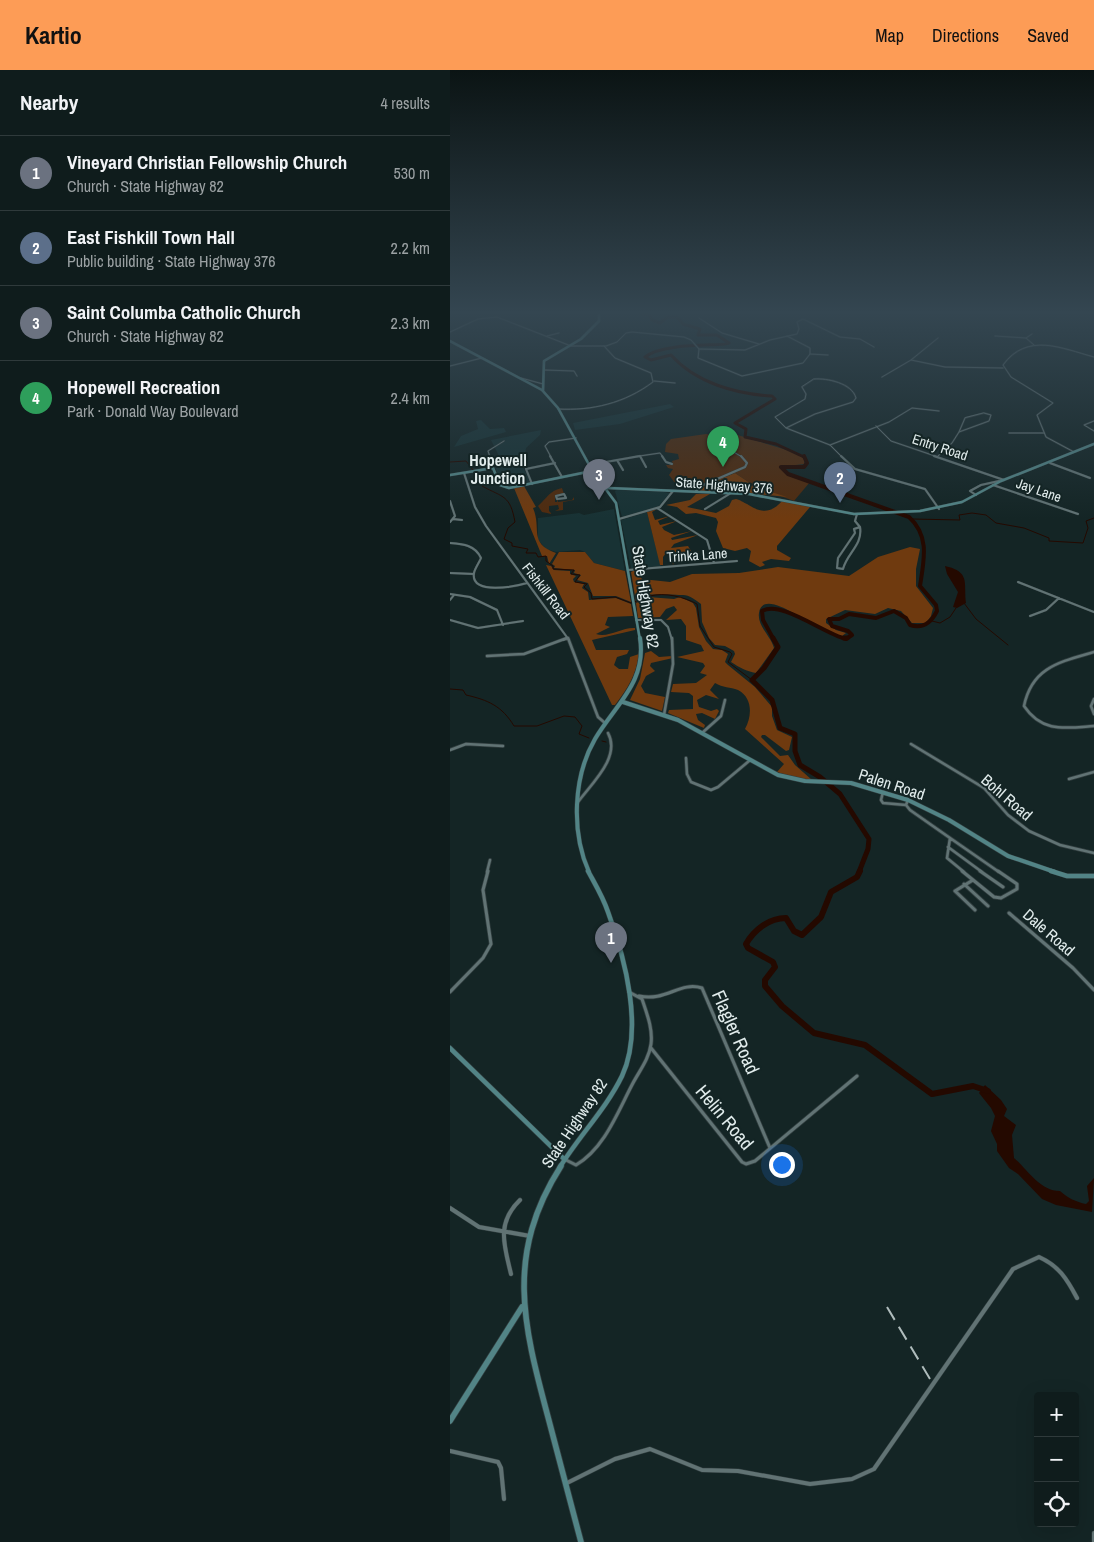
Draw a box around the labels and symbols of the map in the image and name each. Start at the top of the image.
pin: 4 [707,426,739,467]
street label: Entry Road [910,430,970,464]
district label: Hopewell Junction [469,449,527,489]
pin: 3 [583,459,615,500]
pin: 2 [824,462,856,503]
street label: State Highway 376 [675,473,773,497]
street label: Jay Lane [1014,474,1064,506]
street label: State Highway 82 [627,544,665,650]
street label: Trinka Lane [666,544,728,566]
street label: Fishkill Road [518,559,574,623]
street label: Palen Road [856,763,928,805]
street label: Bohl Road [977,769,1037,825]
street label: Dale Road [1018,903,1080,961]
pin: 1 [595,922,627,963]
street label: Flagler Road [706,986,766,1078]
street label: State Highway 82 [536,1074,612,1172]
street label: Helin Road [690,1079,760,1155]
your location [769,1152,795,1178]

